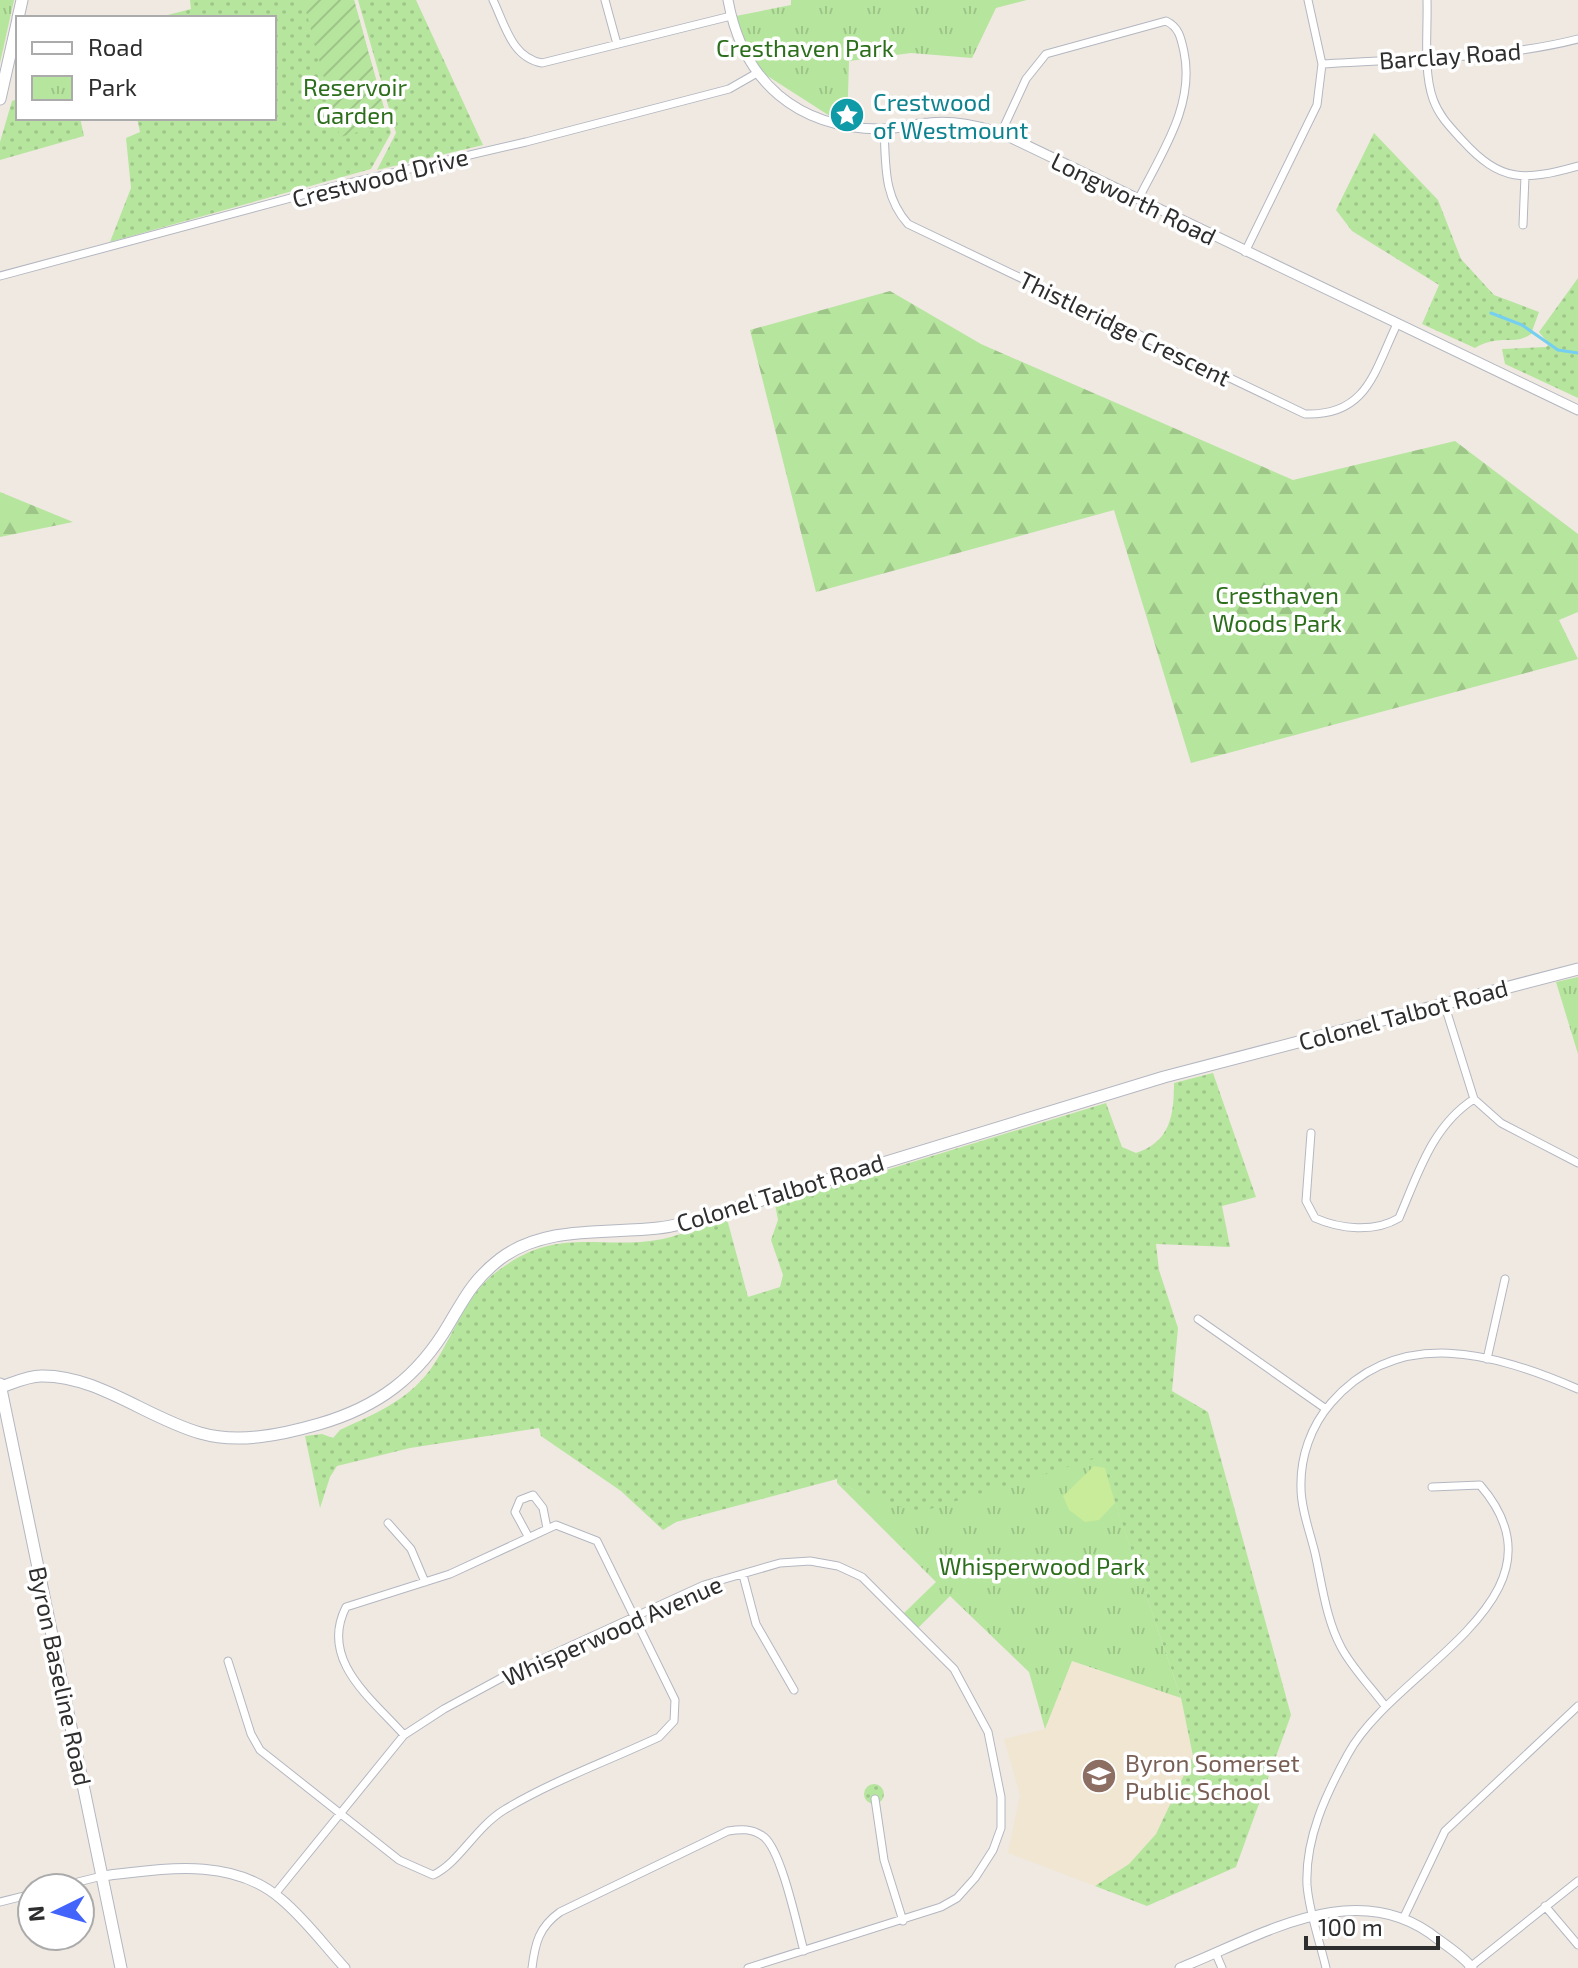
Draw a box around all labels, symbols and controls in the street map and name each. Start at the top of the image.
legend [16,16,276,120]
text: Road [88,32,143,61]
park label: Cresthaven Park [716,33,894,62]
street label: Barclay Road [1378,36,1522,74]
text: Park [88,72,137,101]
park label: Reservoir Garden [303,72,407,129]
place label: Crestwood of Westmount [873,87,1028,144]
place icon: Crestwood of Westmount [828,96,866,134]
street label: Crestwood Drive [289,141,471,213]
street label: Longworth Road [1047,146,1221,250]
street label: Thistleridge Crescent [1015,264,1235,392]
park label: Cresthaven Woods Park [1212,580,1342,637]
street label: Colonel Talbot Road [1295,972,1511,1056]
street label: Colonel Talbot Road [673,1147,887,1237]
park label: Whisperwood Park [939,1551,1145,1580]
street label: Byron Baseline Road [24,1564,98,1788]
street label: Whisperwood Avenue [498,1569,726,1691]
place label: Byron Somerset Public School [1125,1748,1300,1805]
school or university icon: Byron Somerset Public School [1080,1757,1118,1795]
north arrow [16,1872,96,1952]
scale bar [1306,1900,1438,1950]
text: N [21,1905,49,1923]
text: 100 m [1318,1912,1383,1941]

